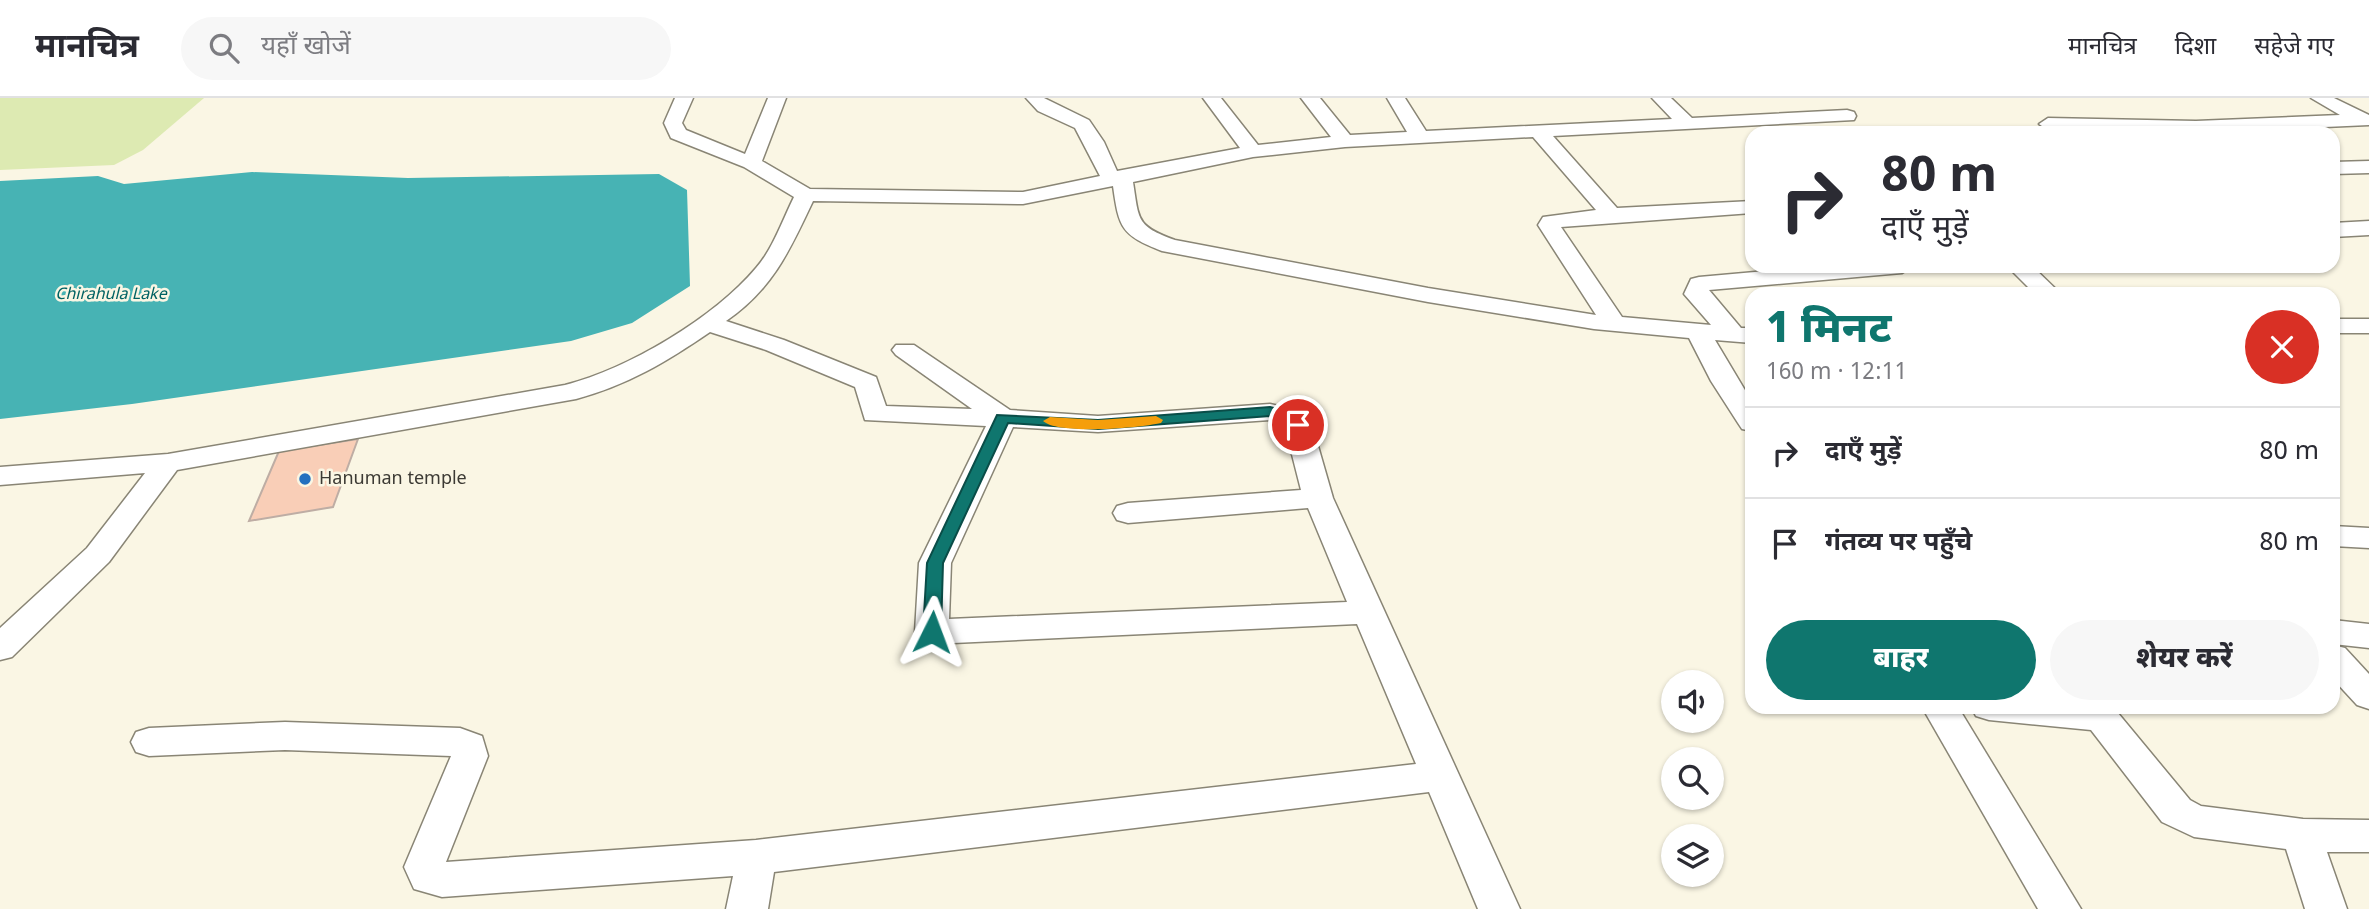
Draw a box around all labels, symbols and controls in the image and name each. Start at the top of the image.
search box [181,17,671,80]
text: मानचित्र [35,27,139,70]
icon: search [205,29,243,67]
text: यहाँ खोजें [261,31,351,65]
text: मानचित्र [2068,32,2137,64]
text: दिशा [2175,32,2216,64]
text: सहेजे गए [2254,32,2334,64]
text: 80 m [1881,147,1997,211]
icon: right [1766,154,1857,245]
text: दाएँ मुड़ें [1881,209,1969,251]
water label: Chirahula Lake [55,285,168,306]
text: 1 मिनट [1766,304,1891,359]
button: close [2245,310,2319,384]
text: 160 m · 12:11 [1766,358,1907,388]
pin [1268,395,1328,455]
icon: arrive [1279,406,1317,444]
icon: right [1766,434,1804,472]
text: दाएँ मुड़ें [1825,436,1902,470]
text: 80 m [2259,436,2319,470]
place label: Hanuman temple [319,468,467,491]
marker: Hanuman temple [297,471,313,487]
icon: arrive [1766,525,1804,563]
text: गंतव्य पर पहुँचे [1825,527,1972,561]
text: 80 m [2259,527,2319,561]
position arrow [895,595,969,669]
button: बाहर [1766,620,2036,700]
button: शेयर करें [2050,620,2319,700]
map controls [1661,670,1724,887]
button: sound [1661,670,1724,733]
button: search [1661,747,1724,810]
button: layers [1661,824,1724,887]

